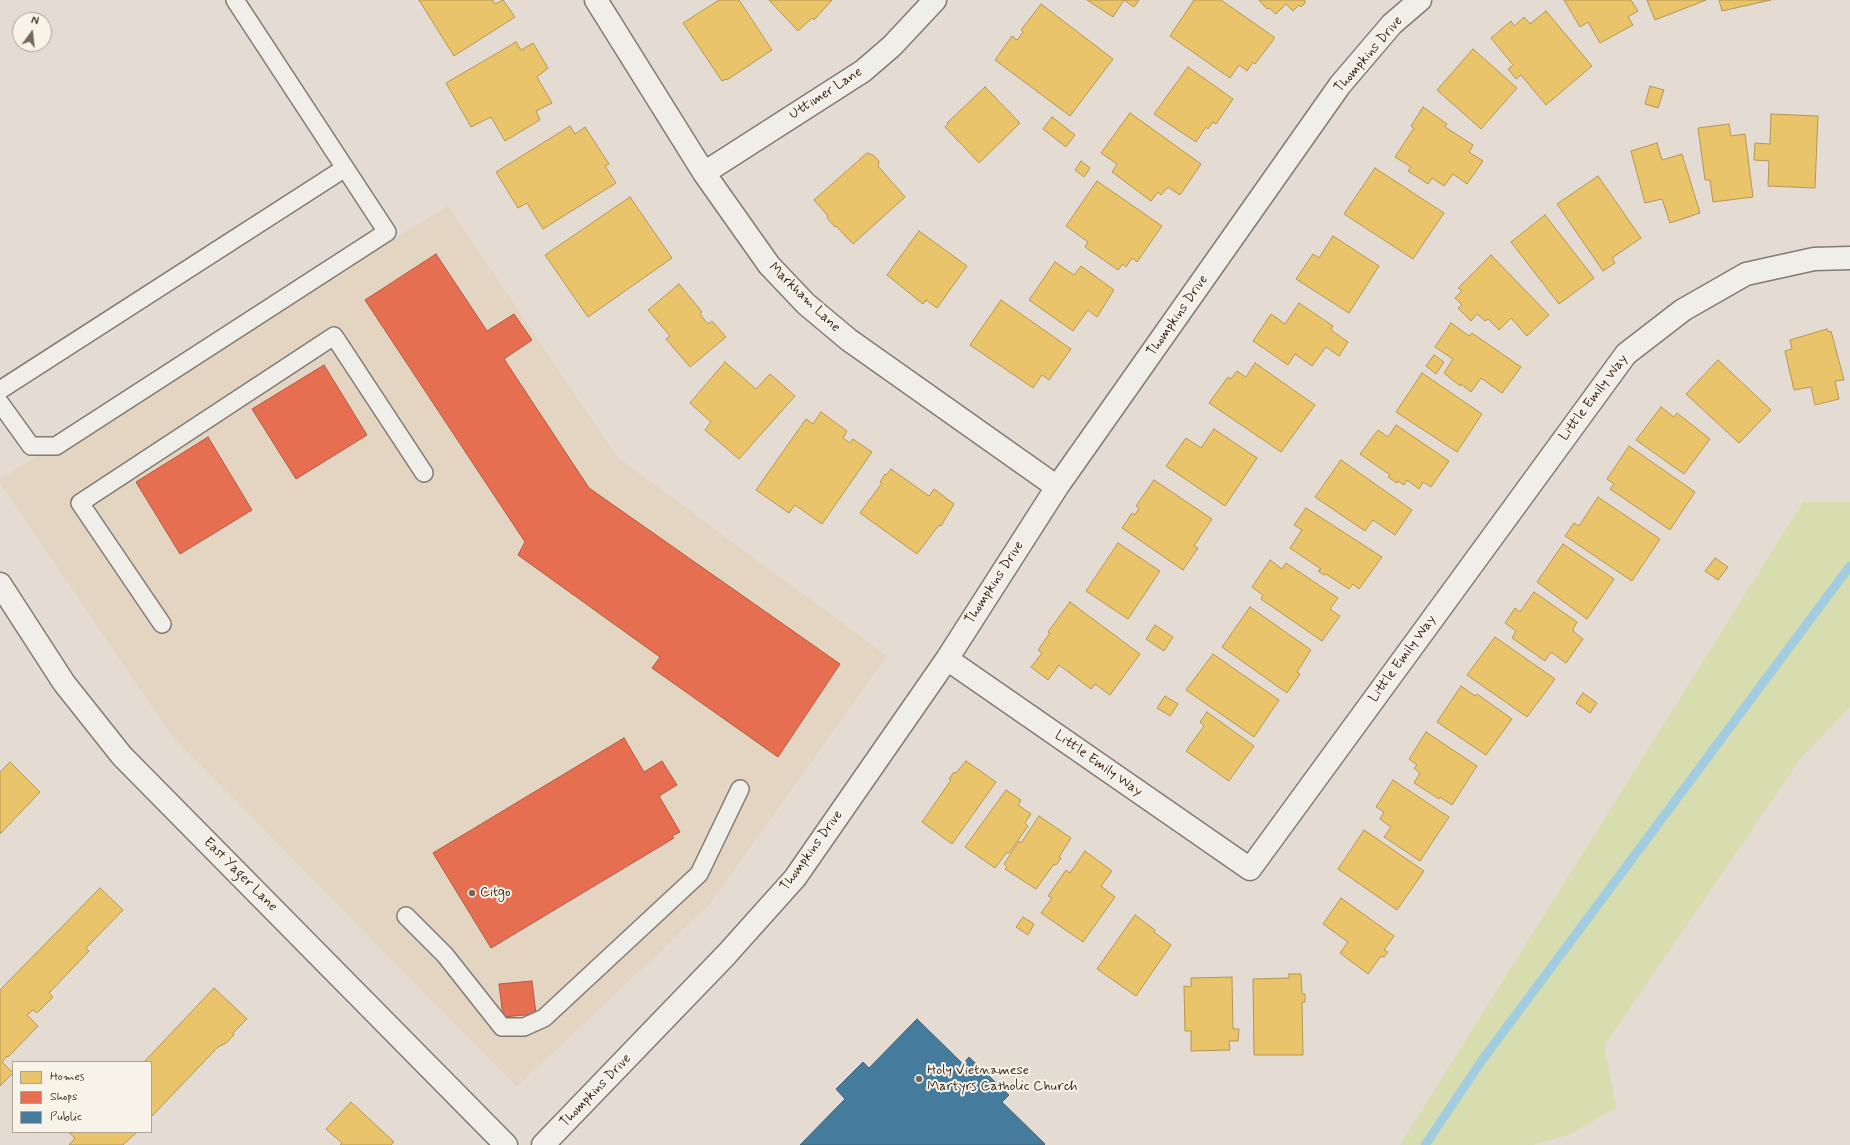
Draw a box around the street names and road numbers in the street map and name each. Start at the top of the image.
street label: Thompkins Drive [1331,13,1407,97]
street label: Uttimer Lane [786,64,866,124]
street label: Markham Lane [765,260,843,336]
street label: Thompkins Drive [1144,272,1212,360]
street label: Little Emily Way [1556,352,1632,444]
street label: Thompkins Drive [962,538,1028,628]
street label: Little Emily Way [1366,612,1440,706]
street label: Little Emily Way [1051,727,1145,801]
street label: Thompkins Drive [777,807,847,895]
street label: East Yager Lane [199,834,281,916]
street label: Thompkins Drive [557,1051,635,1131]

